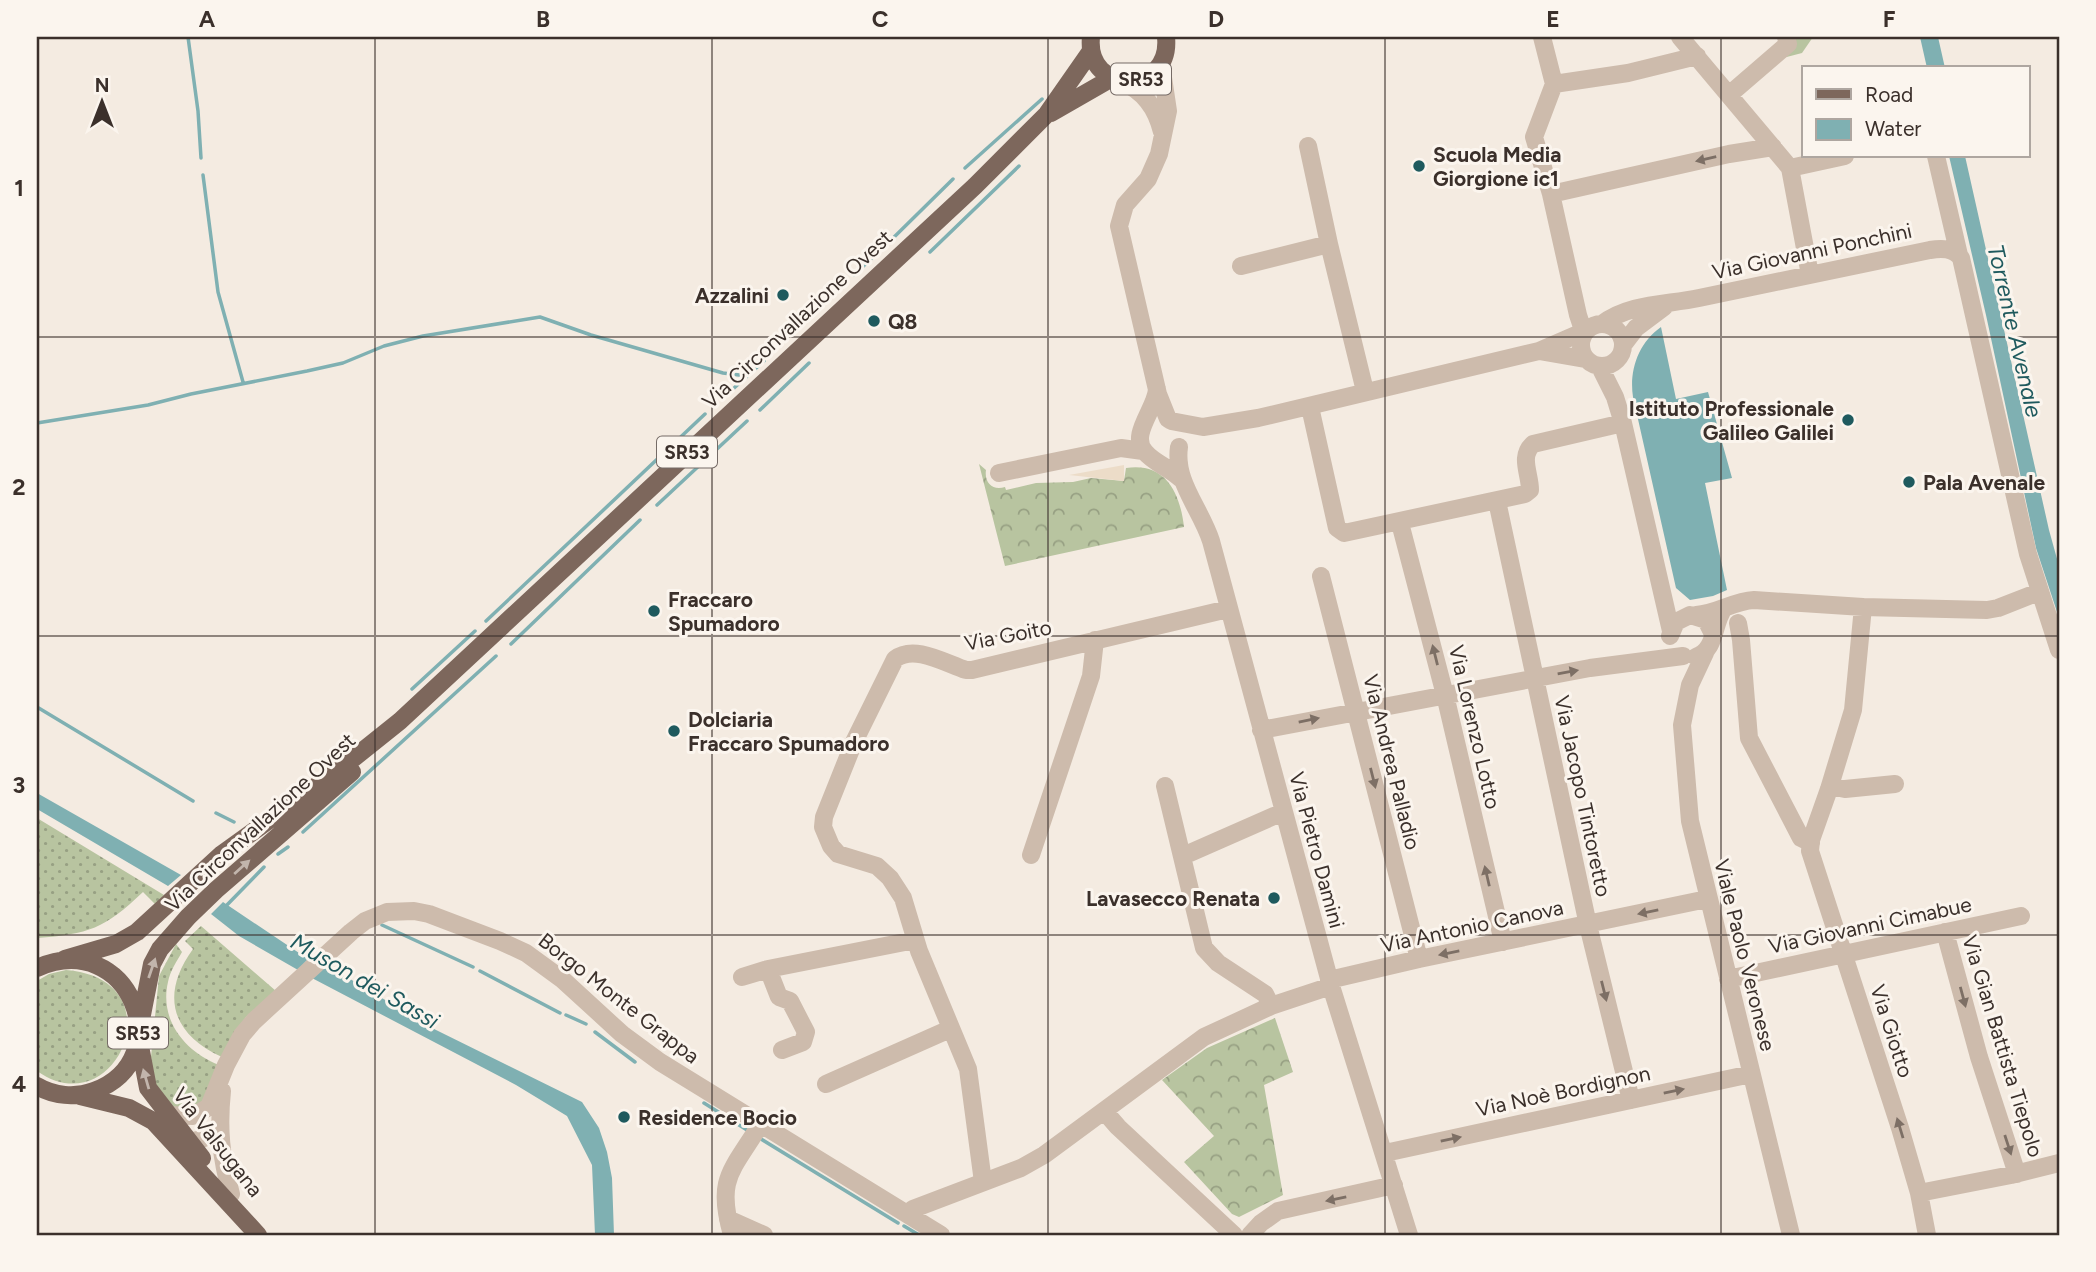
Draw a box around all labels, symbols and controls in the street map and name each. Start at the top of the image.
text: A [199,5,216,33]
text: B [536,5,550,33]
text: C [872,5,889,33]
text: D [1208,5,1224,33]
text: E [1546,5,1560,33]
text: F [1883,5,1896,33]
road number: SR53 [1111,64,1171,94]
north arrow [66,66,136,136]
legend [1802,66,2030,158]
text: N [95,74,109,97]
text: Road [1865,82,1913,107]
text: Water [1865,116,1921,141]
place label: Scuola Media Giorgione ic1 [1433,142,1562,191]
one-way arrow [1695,154,1717,165]
marker: Scuola Media Giorgione ic1 [1411,158,1427,174]
text: 1 [14,174,24,202]
street label: Via Giovanni Ponchini [1710,218,1914,284]
street label: Via Circonvallazione Ovest [697,224,897,414]
water label: Torrente Avenale [1982,242,2049,421]
place label: Azzalini [695,283,769,308]
marker: Azzalini [775,287,791,303]
place label: Q8 [888,309,917,334]
marker: Q8 [866,313,882,329]
place label: Istituto Professionale Galileo Galilei [1629,396,1834,445]
marker: Istituto Professionale Galileo Galilei [1840,412,1856,428]
road number: SR53 [657,436,717,467]
place label: Pala Avenale [1923,470,2045,495]
text: 2 [12,473,26,501]
marker: Pala Avenale [1901,474,1917,490]
place label: Fraccaro Spumadoro [668,587,780,636]
marker: Fraccaro Spumadoro [646,603,662,619]
street label: Via Goito [962,614,1054,656]
one-way arrow [1429,643,1440,665]
street label: Via Lorenzo Lotto [1444,643,1506,811]
one-way arrow [1557,666,1579,677]
street label: Via Andrea Palladio [1358,672,1426,852]
street label: Via Jacopo Tintoretto [1549,693,1617,899]
place label: Dolciaria Fraccaro Spumadoro [688,707,890,756]
one-way arrow [1298,715,1320,726]
marker: Dolciaria Fraccaro Spumadoro [666,723,682,739]
street label: Via Circonvallazione Ovest [160,727,360,917]
one-way arrow [1368,767,1379,789]
street label: Via Pietro Damini [1284,769,1350,931]
text: 3 [13,771,25,799]
street label: Viale Paolo Veronese [1709,856,1781,1054]
one-way arrow [233,860,250,875]
one-way arrow [1481,865,1492,887]
place label: Lavasecco Renata [1086,886,1260,911]
marker: Lavasecco Renata [1266,890,1282,906]
street label: Via Giovanni Cimabue [1766,891,1974,959]
street label: Via Antonio Canova [1378,894,1566,958]
one-way arrow [1637,907,1659,918]
water label: Muson dei Sassi [286,927,445,1035]
street label: Borgo Monte Grappa [534,927,704,1069]
street label: Via Gian Battista Tiepolo [1957,932,2049,1160]
one-way arrow [1438,948,1460,959]
one-way arrow [147,957,158,978]
one-way arrow [1599,980,1610,1002]
street label: Via Giotto [1865,981,1919,1081]
one-way arrow [1958,987,1969,1009]
road number: SR53 [108,1018,168,1049]
street label: Via Noè Bordignon [1474,1060,1652,1122]
one-way arrow [140,1068,150,1089]
text: 4 [12,1070,26,1098]
street label: Via Valsugana [168,1083,268,1201]
one-way arrow [1663,1085,1685,1096]
place label: Residence Bocio [638,1105,797,1130]
marker: Residence Bocio [616,1109,632,1125]
one-way arrow [1894,1117,1904,1138]
one-way arrow [1440,1133,1462,1144]
one-way arrow [2003,1134,2014,1155]
one-way arrow [1325,1193,1347,1204]

